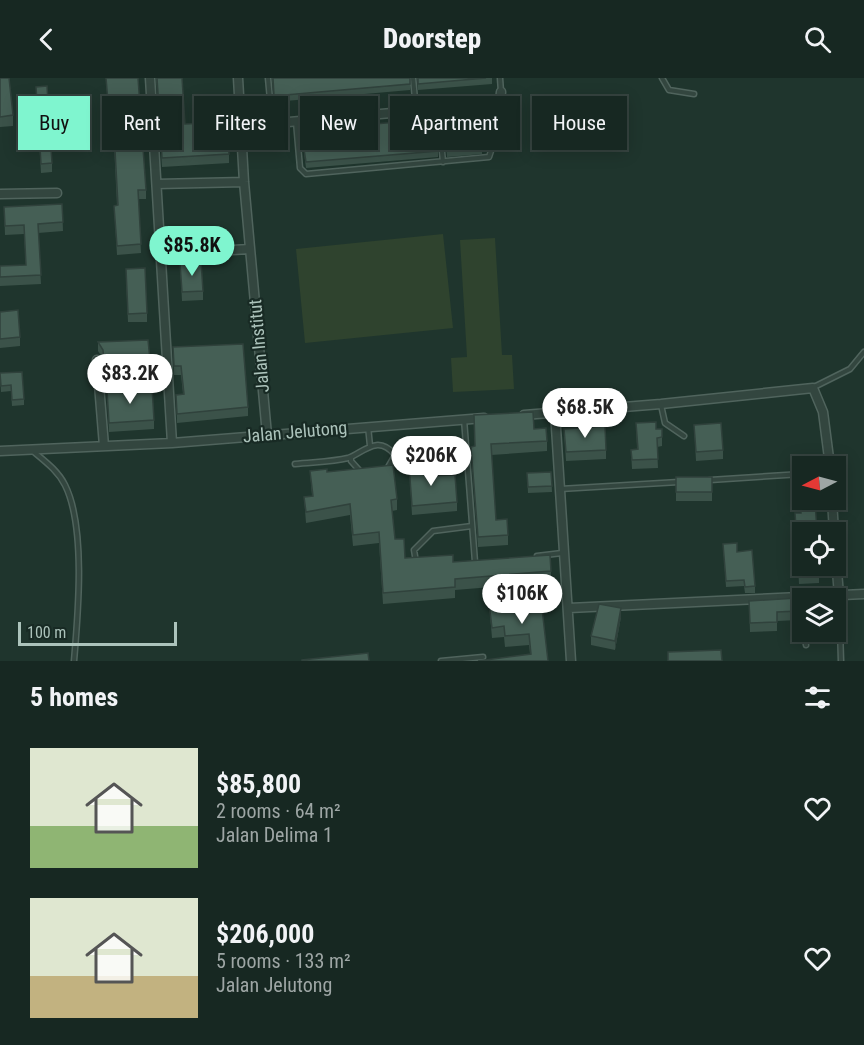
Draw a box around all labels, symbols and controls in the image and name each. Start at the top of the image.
icon: back [30,23,63,56]
text: Doorstep [383,23,481,55]
icon: search [801,23,834,56]
chip: Buy [18,96,90,150]
chip: Rent [102,96,182,150]
chip: Filters [194,96,288,150]
chip: New [300,96,378,150]
chip: Apartment [390,96,520,150]
chip: House [532,96,627,150]
pin: $85.8K [143,226,241,277]
text: $85.8K [163,233,221,257]
street label: Jalan Institut [244,299,273,393]
pin: $83.2K [81,354,179,405]
text: $83.2K [101,361,159,385]
pin: $68.5K [536,388,634,439]
text: $68.5K [556,395,614,419]
street label: Jalan Jelutong [242,416,348,447]
pin: $206K [389,436,473,487]
text: $206K [405,443,457,467]
north arrow [792,456,846,510]
map controls [792,456,846,642]
button: locate [792,522,846,576]
pin: $106K [480,574,564,625]
text: $106K [496,581,548,605]
button: layers [792,588,846,642]
scale bar [18,619,177,646]
text: 100 m [27,623,66,642]
icon: filters [801,681,834,714]
text: 5 homes [30,682,118,712]
text: $85,800 [216,769,301,799]
icon: home [78,772,150,844]
icon: heart [801,792,834,825]
text: 2 rooms · 64 m² [216,799,341,823]
text: Jalan Delima 1 [216,823,333,847]
text: $206,000 [216,919,314,949]
icon: home [78,922,150,994]
icon: heart [801,942,834,975]
text: 5 rooms · 133 m² [216,949,351,973]
text: Jalan Jelutong [216,973,332,997]

